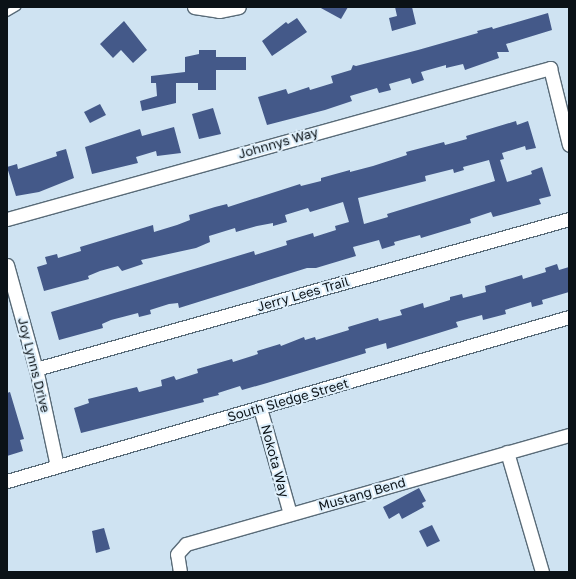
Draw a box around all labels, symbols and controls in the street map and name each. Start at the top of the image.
street label: Johnnys Way [236,124,320,162]
street label: Jerry Lees Trail [255,273,351,315]
street label: Joy Lynns Drive [15,316,53,414]
street label: South Sledge Street [225,375,351,425]
street label: Nokota Way [258,423,292,499]
street label: Mustang Bend [317,474,407,514]

